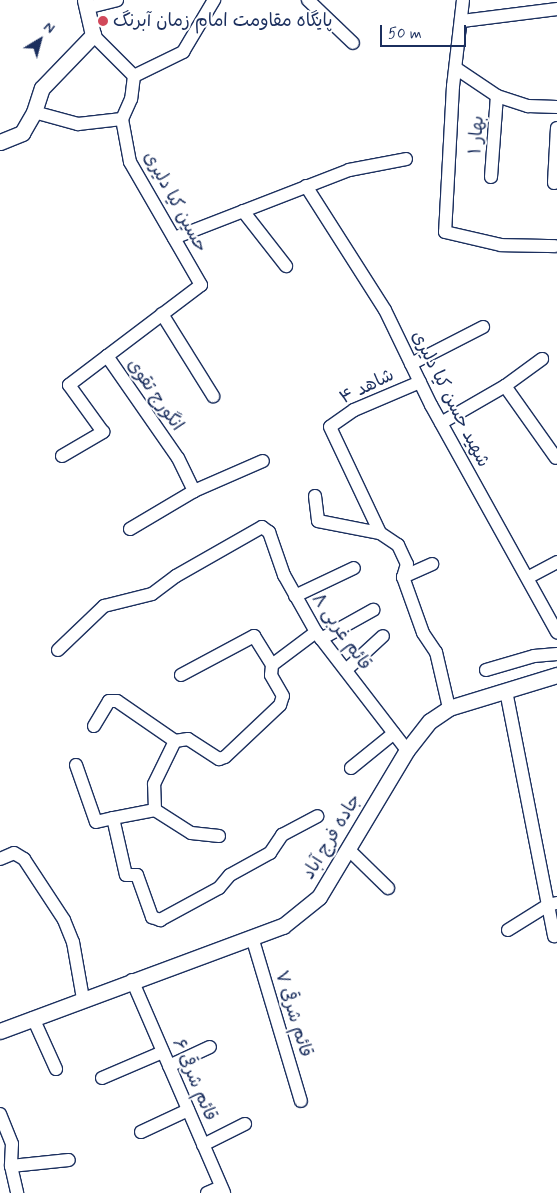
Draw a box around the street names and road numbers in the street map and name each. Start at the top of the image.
street label: بهار ۱ [465,115,489,155]
street label: حسین کیا دلیری [138,148,212,256]
street label: شهید حسن کیا دلیری [406,327,494,471]
street label: انگورج تقوی [122,355,188,435]
street label: شاهد ۴ [336,365,398,409]
street label: قائم غربی ۸ [307,589,375,675]
street label: جاده فرج آباد [298,790,366,884]
street label: قائم شرقی ۷ [270,968,316,1060]
street label: قائم شرقی ۶ [167,1036,221,1124]

